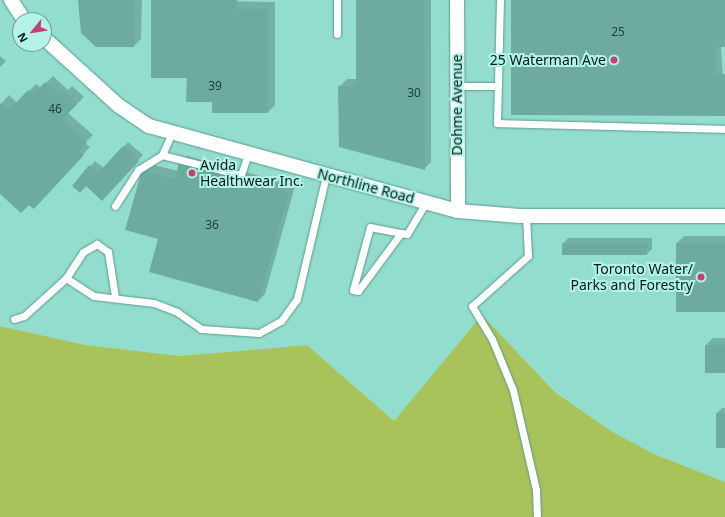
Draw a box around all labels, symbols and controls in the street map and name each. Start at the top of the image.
north arrow [12,12,52,52]
house number: 25 [611,25,625,39]
text: N [13,30,31,45]
place label: 25 Waterman Ave [490,52,606,68]
street label: Dohme Avenue [449,54,465,156]
marker: 25 Waterman Ave [609,55,619,65]
house number: 39 [208,79,222,93]
house number: 30 [407,86,421,100]
house number: 46 [48,102,62,116]
place label: Avida Healthwear Inc. [200,157,303,190]
street label: Northline Road [316,165,416,207]
marker: Avida Healthwear Inc. [187,168,197,178]
house number: 36 [205,218,219,232]
place label: Toronto Water/ Parks and Forestry [571,261,693,294]
marker: Toronto Water/ Parks and Forestry [696,272,706,282]

